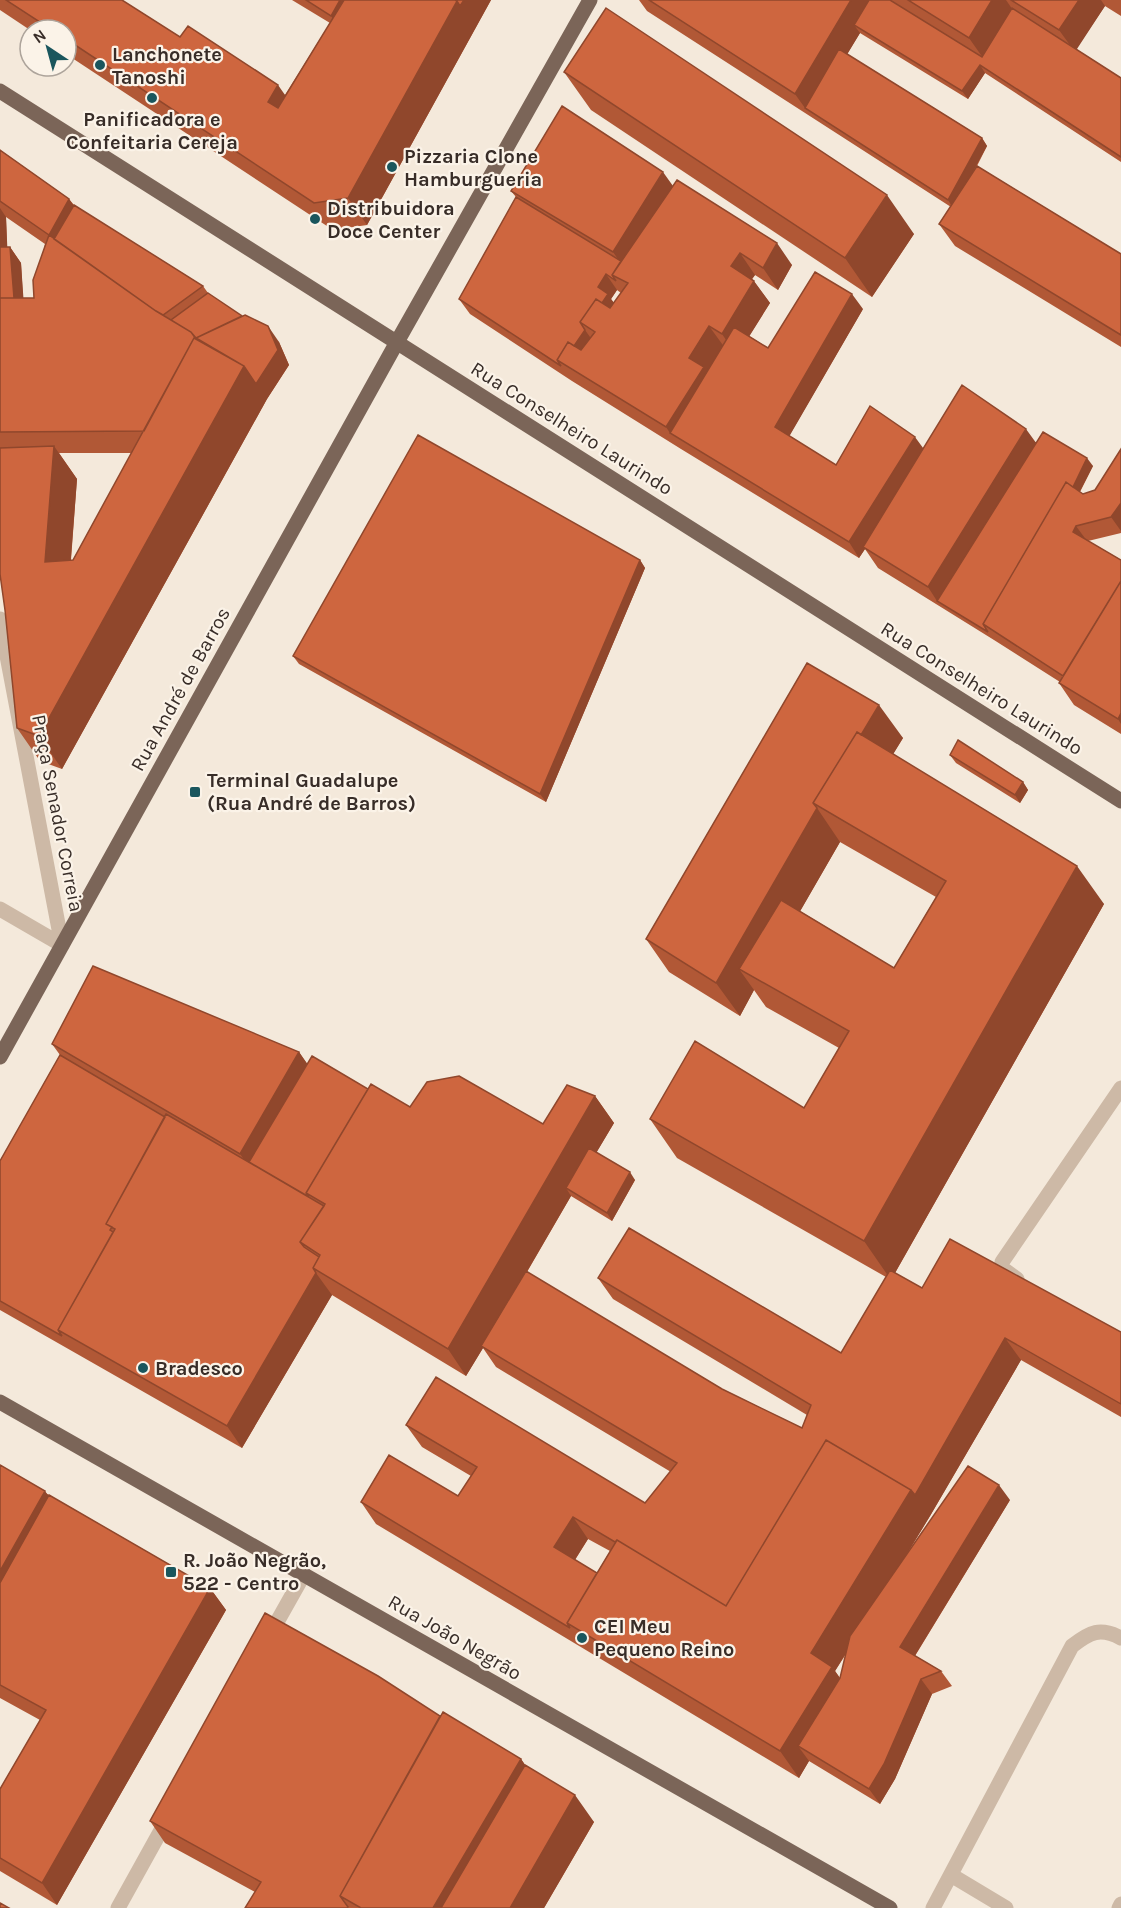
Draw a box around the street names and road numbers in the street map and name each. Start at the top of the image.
street label: Rua Conselheiro Laurindo [467,357,677,500]
street label: Rua André de Barros [126,603,235,775]
street label: Rua Conselheiro Laurindo [877,617,1087,760]
street label: Praça Senador Correia [27,713,88,914]
street label: Rua João Negrão [384,1590,526,1685]

